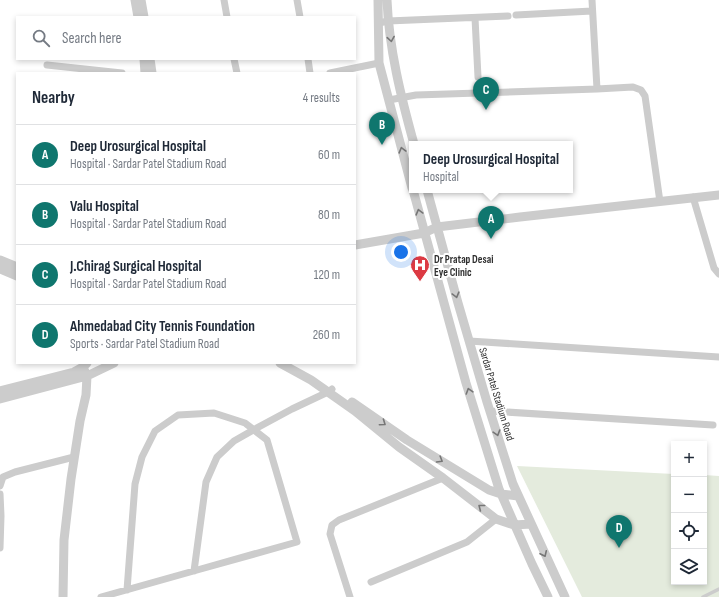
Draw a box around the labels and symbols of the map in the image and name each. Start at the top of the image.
one-way arrow [386,36,394,42]
pin: C [473,77,499,110]
pin: B [369,112,395,145]
one-way arrow [398,147,407,154]
pin: A [478,206,504,239]
one-way arrow [415,209,423,215]
your location [391,242,411,262]
place label: Dr Pratap Desai Eye Clinic [434,253,493,279]
hospital icon: Dr Pratap Desai Eye Clinic [409,254,431,282]
one-way arrow [451,291,460,298]
street label: Sardar Patel Stadium Road [476,346,517,443]
one-way arrow [465,388,474,395]
one-way arrow [379,418,386,426]
one-way arrow [492,429,501,436]
one-way arrow [436,455,443,463]
one-way arrow [478,505,485,512]
pin: D [606,515,632,548]
one-way arrow [539,550,547,557]

